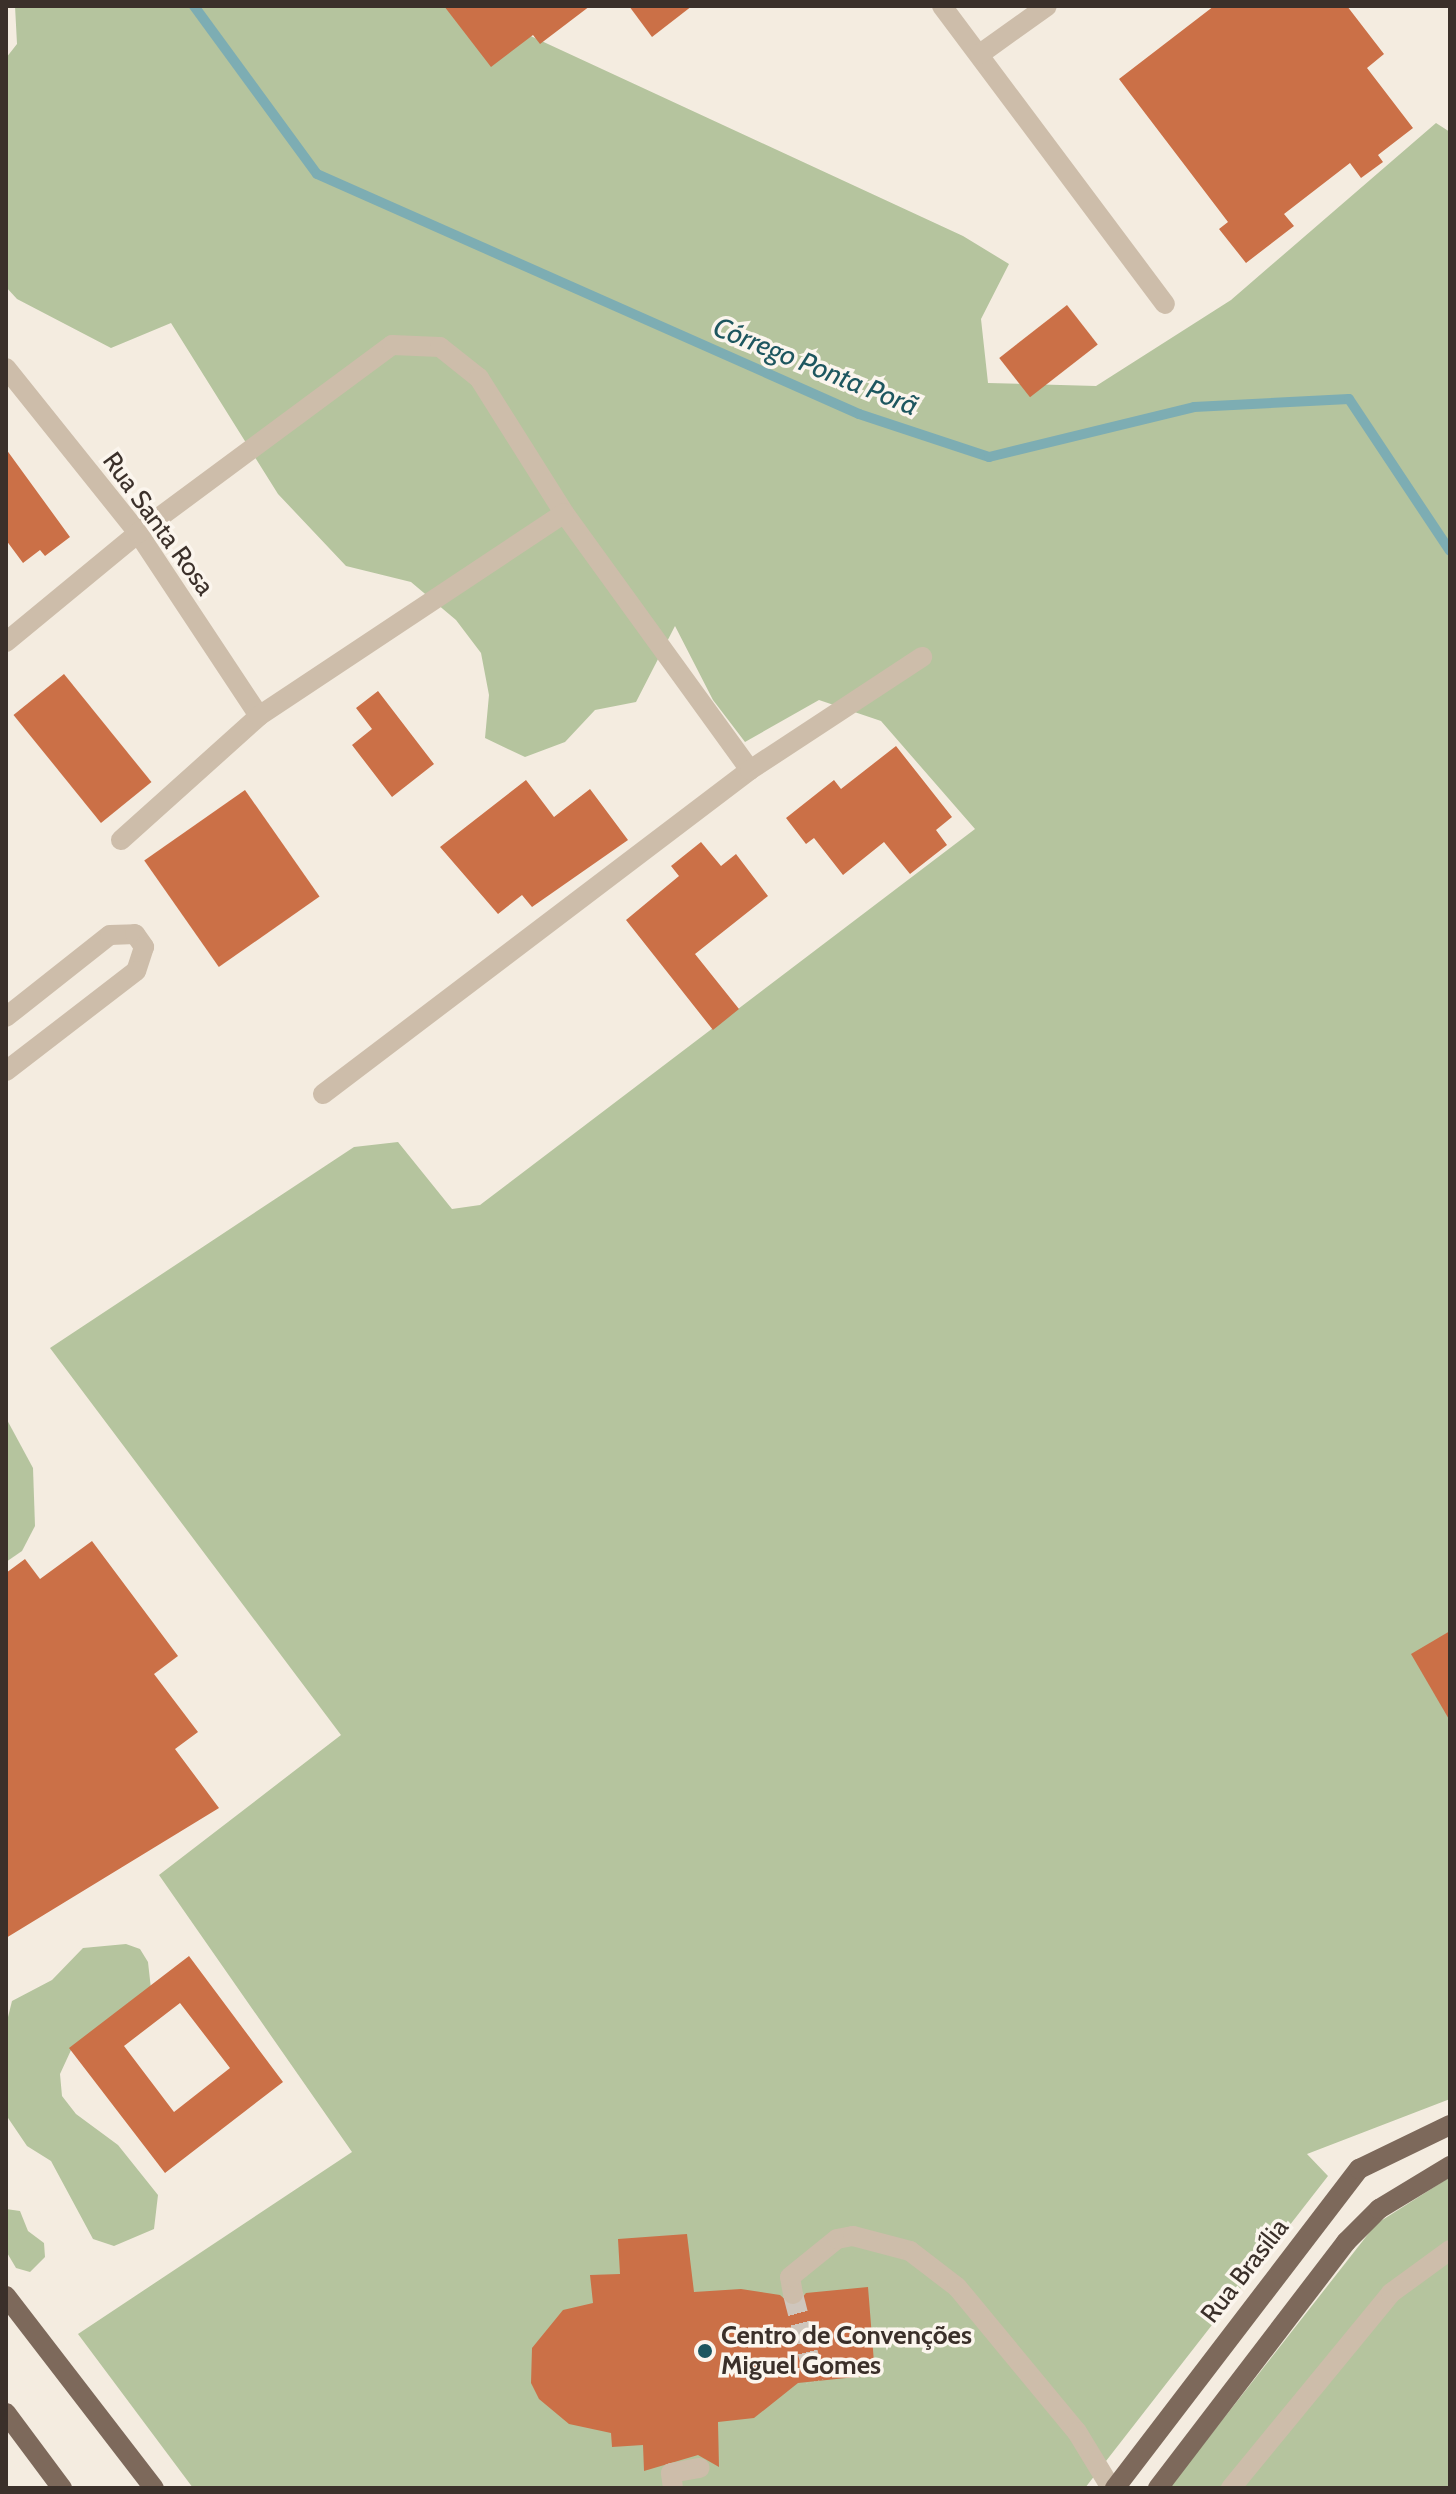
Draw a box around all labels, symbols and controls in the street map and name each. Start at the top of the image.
water label: Córrego Ponta Porã [709,310,923,422]
street label: Rua Santa Rosa [96,446,220,602]
street label: Rua Brasília [1195,2213,1295,2329]
place label: Centro de Convenções Miguel Gomes [721,2320,972,2382]
marker: Centro de Convenções Miguel Gomes [696,2342,714,2360]

